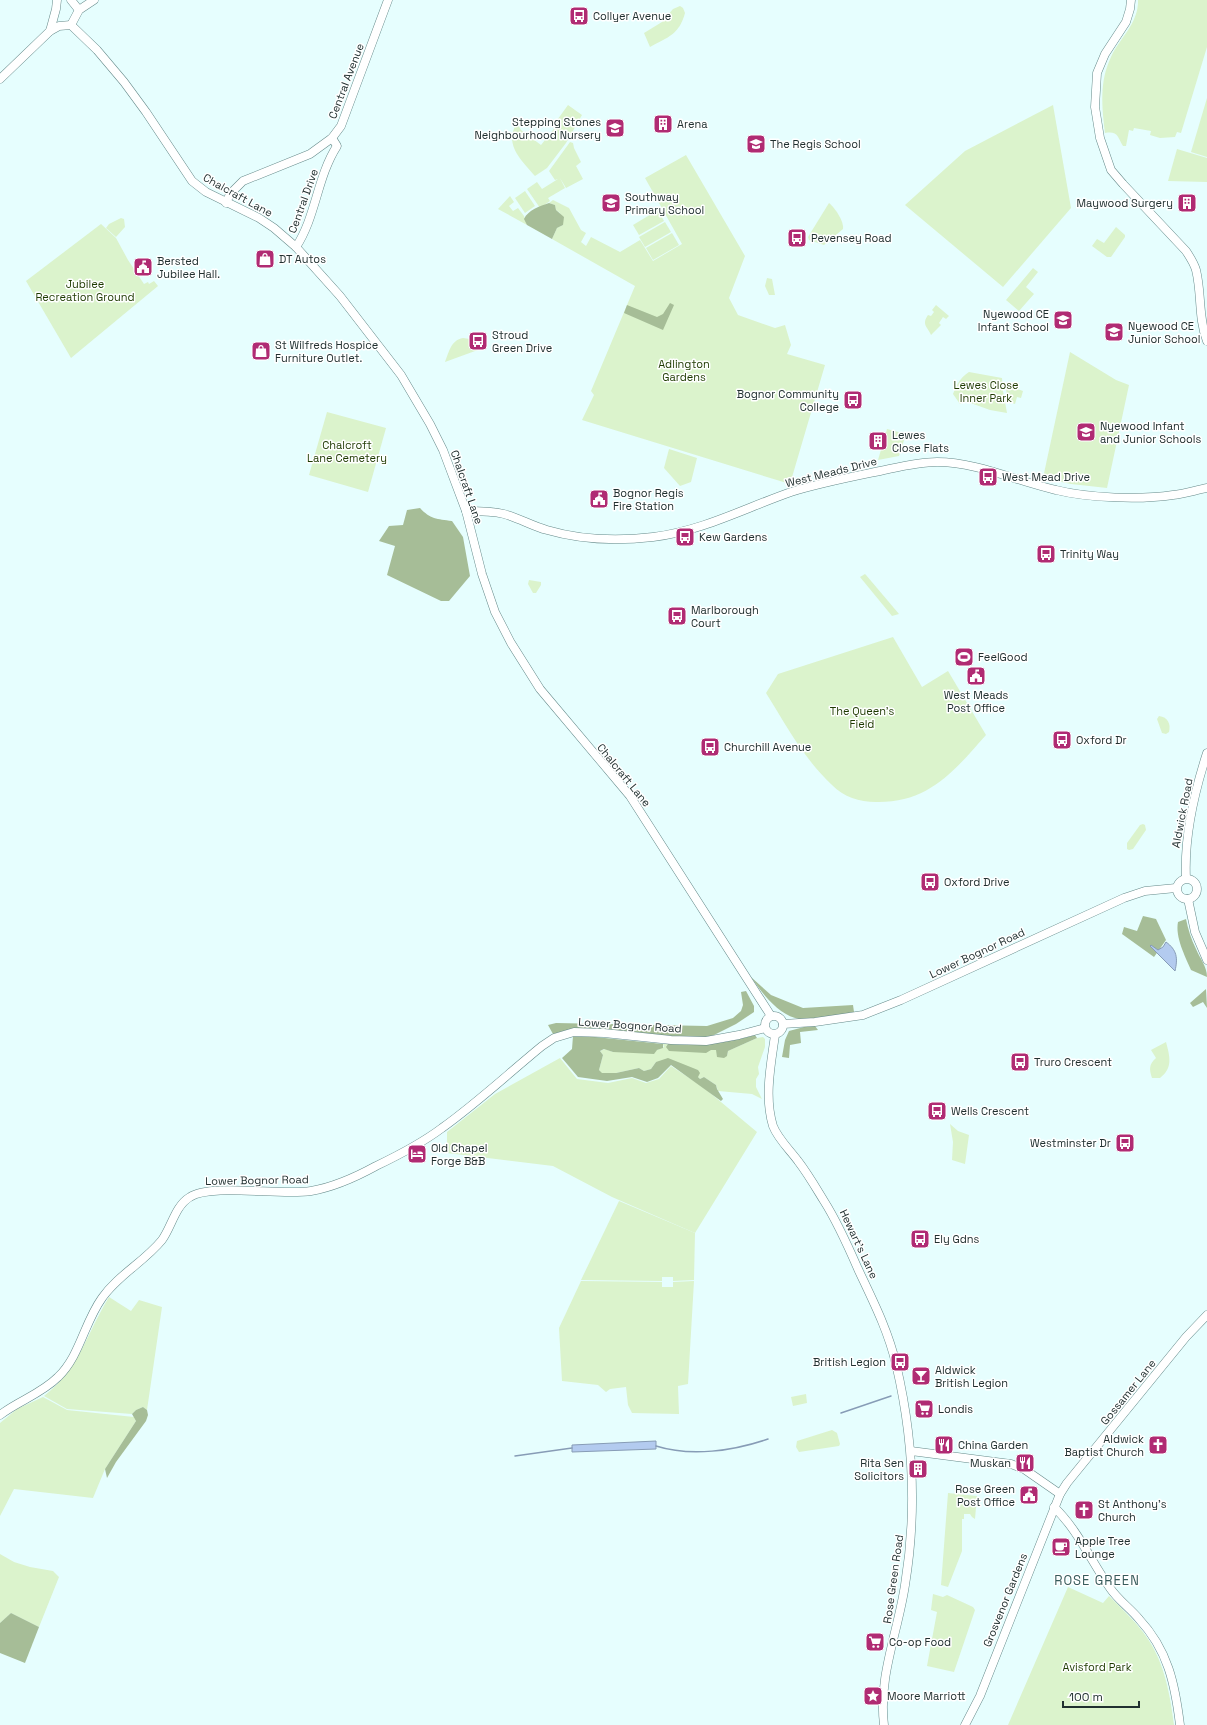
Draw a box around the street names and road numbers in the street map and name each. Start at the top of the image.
street label: Central Avenue [325,41,367,121]
street label: Central Drive [285,167,321,235]
street label: Chalcraft Lane [201,170,275,220]
street label: Chalcraft Lane [448,448,486,526]
street label: West Meads Drive [784,454,878,490]
street label: Chalcraft Lane [594,740,654,810]
street label: Aldwick Road [1168,777,1196,849]
street label: Lower Bognor Road [927,925,1027,981]
street label: Lower Bognor Road [578,1014,682,1036]
street label: Lower Bognor Road [205,1172,309,1188]
street label: Hewart's Lane [837,1207,881,1281]
street label: Gossamer Lane [1097,1356,1159,1428]
street label: Rose Green Road [880,1534,906,1624]
street label: Grosvenor Gardens [980,1551,1030,1649]

